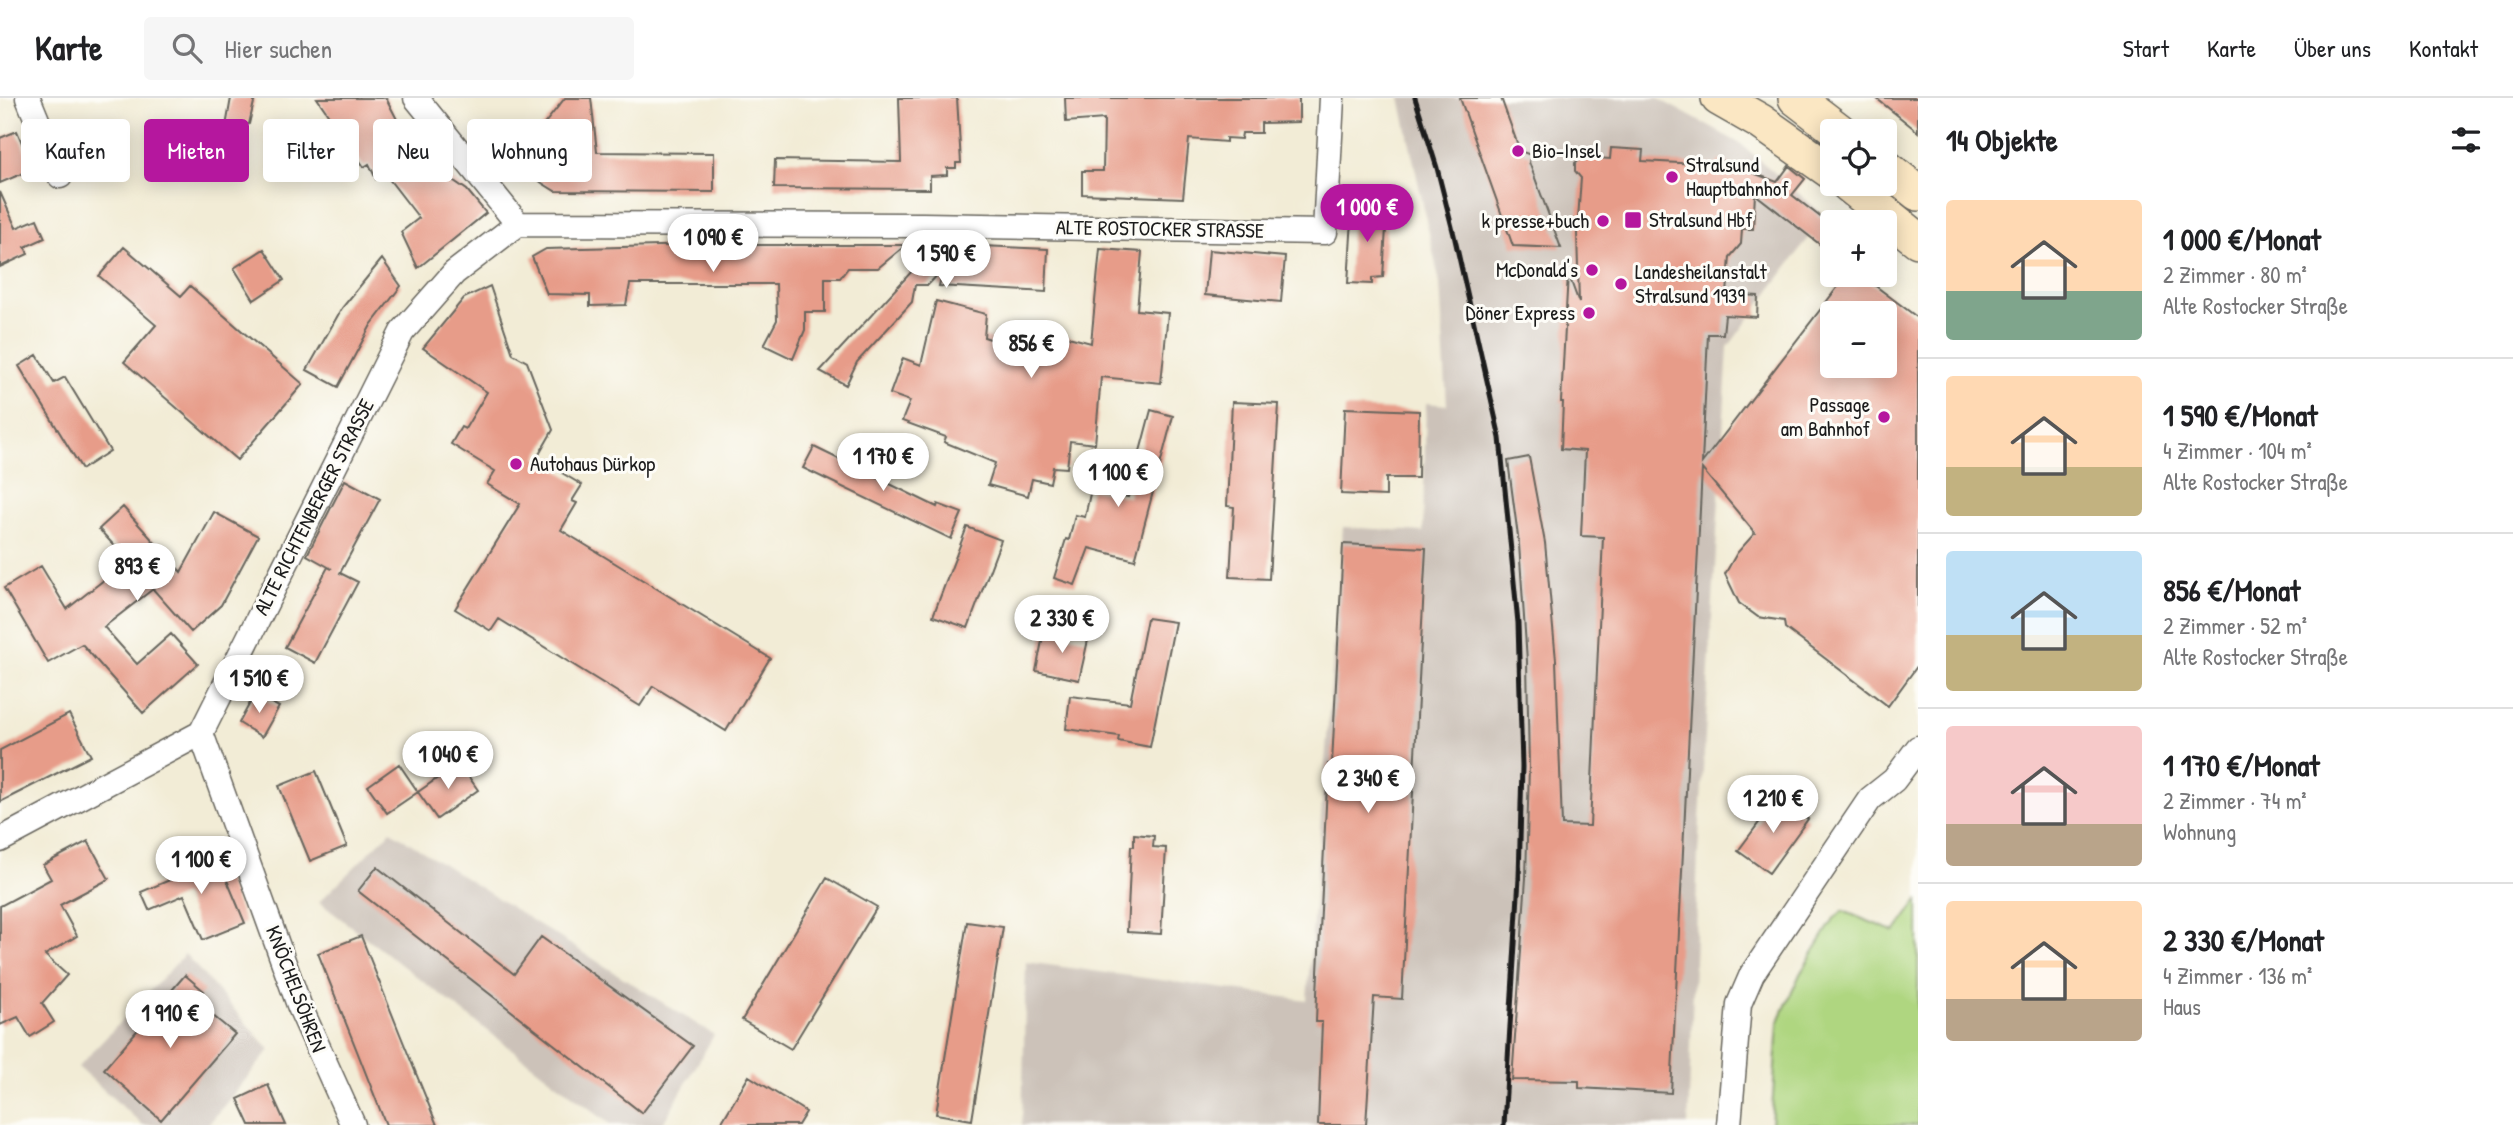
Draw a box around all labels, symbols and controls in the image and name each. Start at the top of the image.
search box [144,17,634,80]
text: Karte [35,26,102,70]
icon: search [168,29,206,67]
text: Hier suchen [224,31,332,66]
text: Start [2123,32,2169,64]
text: Karte [2207,32,2256,64]
text: Über uns [2294,32,2371,64]
text: Kontakt [2409,32,2478,64]
chip: Kaufen [21,119,130,182]
chip: Mieten [144,119,249,182]
chip: Filter [263,119,359,182]
chip: Neu [373,119,453,182]
chip: Wohnung [467,119,592,182]
map controls [1820,119,1897,378]
button: locate [1820,119,1897,196]
text: 14 Objekte [1946,120,2058,160]
icon: filters [2447,121,2485,159]
place label: Bio-Insel [1532,136,1601,165]
marker: Bio-Insel [1510,143,1526,159]
place label: Stralsund Hauptbahnhof [1686,150,1789,203]
marker: Stralsund Hauptbahnhof [1664,169,1680,185]
pin: 1 000 € [1302,184,1432,244]
text: 1 000 € [1337,191,1397,222]
place label: Stralsund Hbf [1649,205,1753,234]
place label: k presse+buch [1481,206,1589,235]
marker: Stralsund Hbf [1623,210,1643,230]
button: + [1820,210,1897,287]
street label: ALTE ROSTOCKER STRASSE [1056,212,1264,245]
marker: k presse+buch [1595,213,1611,229]
pin: 1 090 € [648,214,778,274]
text: 1 000 €/Monat [2163,219,2321,259]
text: 1 090 € [683,221,743,252]
icon: home [2002,228,2086,312]
pin: 1 590 € [881,230,1011,290]
text: 1 590 € [917,237,975,268]
place label: McDonald's [1496,255,1578,284]
place label: Landesheilanstalt Stralsund 1939 [1635,257,1767,310]
text: 2 Zimmer · 80 m² [2163,259,2307,290]
marker: McDonald's [1584,262,1600,278]
marker: Landesheilanstalt Stralsund 1939 [1613,276,1629,292]
text: Alte Rostocker Straße [2163,290,2348,321]
place label: Döner Express [1466,298,1575,327]
button: − [1820,301,1897,378]
marker: Döner Express [1581,305,1597,321]
pin: 856 € [982,320,1080,380]
text: 856 € [1008,327,1054,358]
place label: Passage am Bahnhof [1781,390,1870,443]
street label: ALTE RICHTENBERGER STRASSE [246,394,381,620]
text: 1 590 €/Monat [2163,395,2318,435]
icon: home [2002,404,2086,488]
marker: Passage am Bahnhof [1876,409,1892,425]
pin: 1 170 € [818,434,948,493]
text: 4 Zimmer · 104 m² [2163,435,2312,466]
text: 1 170 € [853,440,913,471]
place label: Autohaus Dürkop [530,449,655,478]
pin: 1 100 € [1053,450,1183,509]
marker: Autohaus Dürkop [508,456,524,472]
text: 1 100 € [1089,456,1147,487]
text: Alte Rostocker Straße [2163,466,2348,497]
pin: 893 € [88,544,186,603]
text: 893 € [114,550,160,581]
text: 856 €/Monat [2163,570,2300,610]
icon: home [2002,579,2086,663]
pin: 2 330 € [997,596,1127,655]
text: 2 330 € [1030,602,1094,633]
text: 2 Zimmer · 52 m² [2163,610,2307,641]
text: Alte Rostocker Straße [2163,641,2348,672]
pin: 1 510 € [194,656,324,715]
text: 1 510 € [230,662,288,693]
pin: 1 040 € [383,732,513,791]
text: 1 040 € [418,738,478,769]
text: 1 170 €/Monat [2163,745,2320,785]
icon: home [2002,754,2086,838]
pin: 2 340 € [1303,756,1433,815]
text: 2 340 € [1337,762,1399,793]
pin: 1 210 € [1708,776,1838,835]
text: 1 210 € [1743,782,1803,813]
text: 2 Zimmer · 74 m² [2163,785,2307,816]
text: Wohnung [2163,816,2236,847]
pin: 1 100 € [136,836,266,896]
text: 1 100 € [172,843,230,874]
text: 2 330 €/Monat [2163,920,2324,960]
street label: KNÖCHELSÖHREN [259,921,334,1056]
icon: home [2002,929,2086,1013]
text: 4 Zimmer · 136 m² [2163,960,2312,991]
pin: 1 910 € [105,990,235,1050]
text: Haus [2163,991,2201,1022]
text: 1 910 € [141,997,199,1028]

